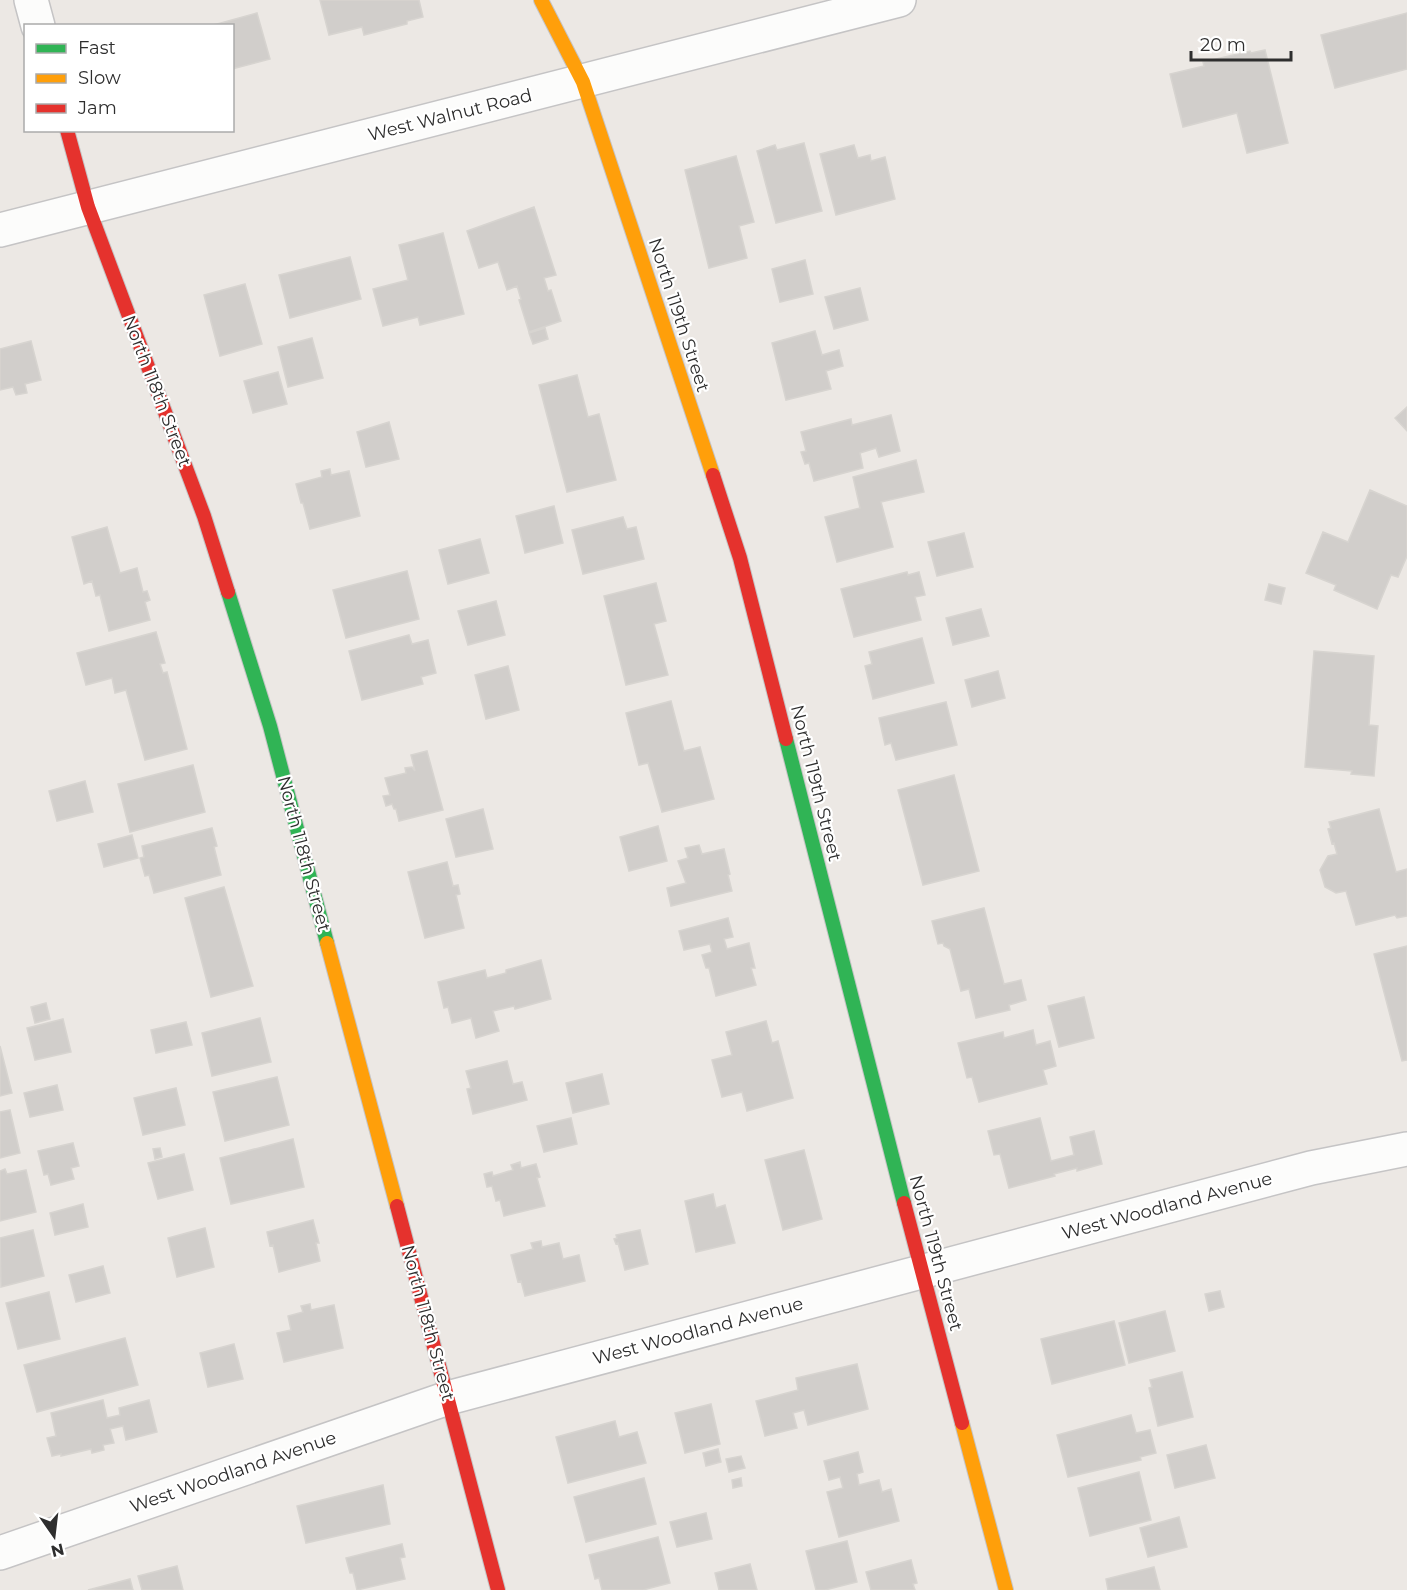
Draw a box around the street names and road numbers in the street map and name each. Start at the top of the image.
street label: West Walnut Road [366,84,534,146]
street label: North 119th Street [644,235,714,395]
street label: North 118th Street [118,312,196,470]
street label: North 119th Street [786,703,846,863]
street label: North 118th Street [273,774,335,934]
street label: West Woodland Avenue [1059,1167,1275,1245]
street label: North 119th Street [905,1173,967,1333]
street label: North 118th Street [397,1243,459,1403]
street label: West Woodland Avenue [590,1292,806,1370]
street label: West Woodland Avenue [127,1426,339,1518]

